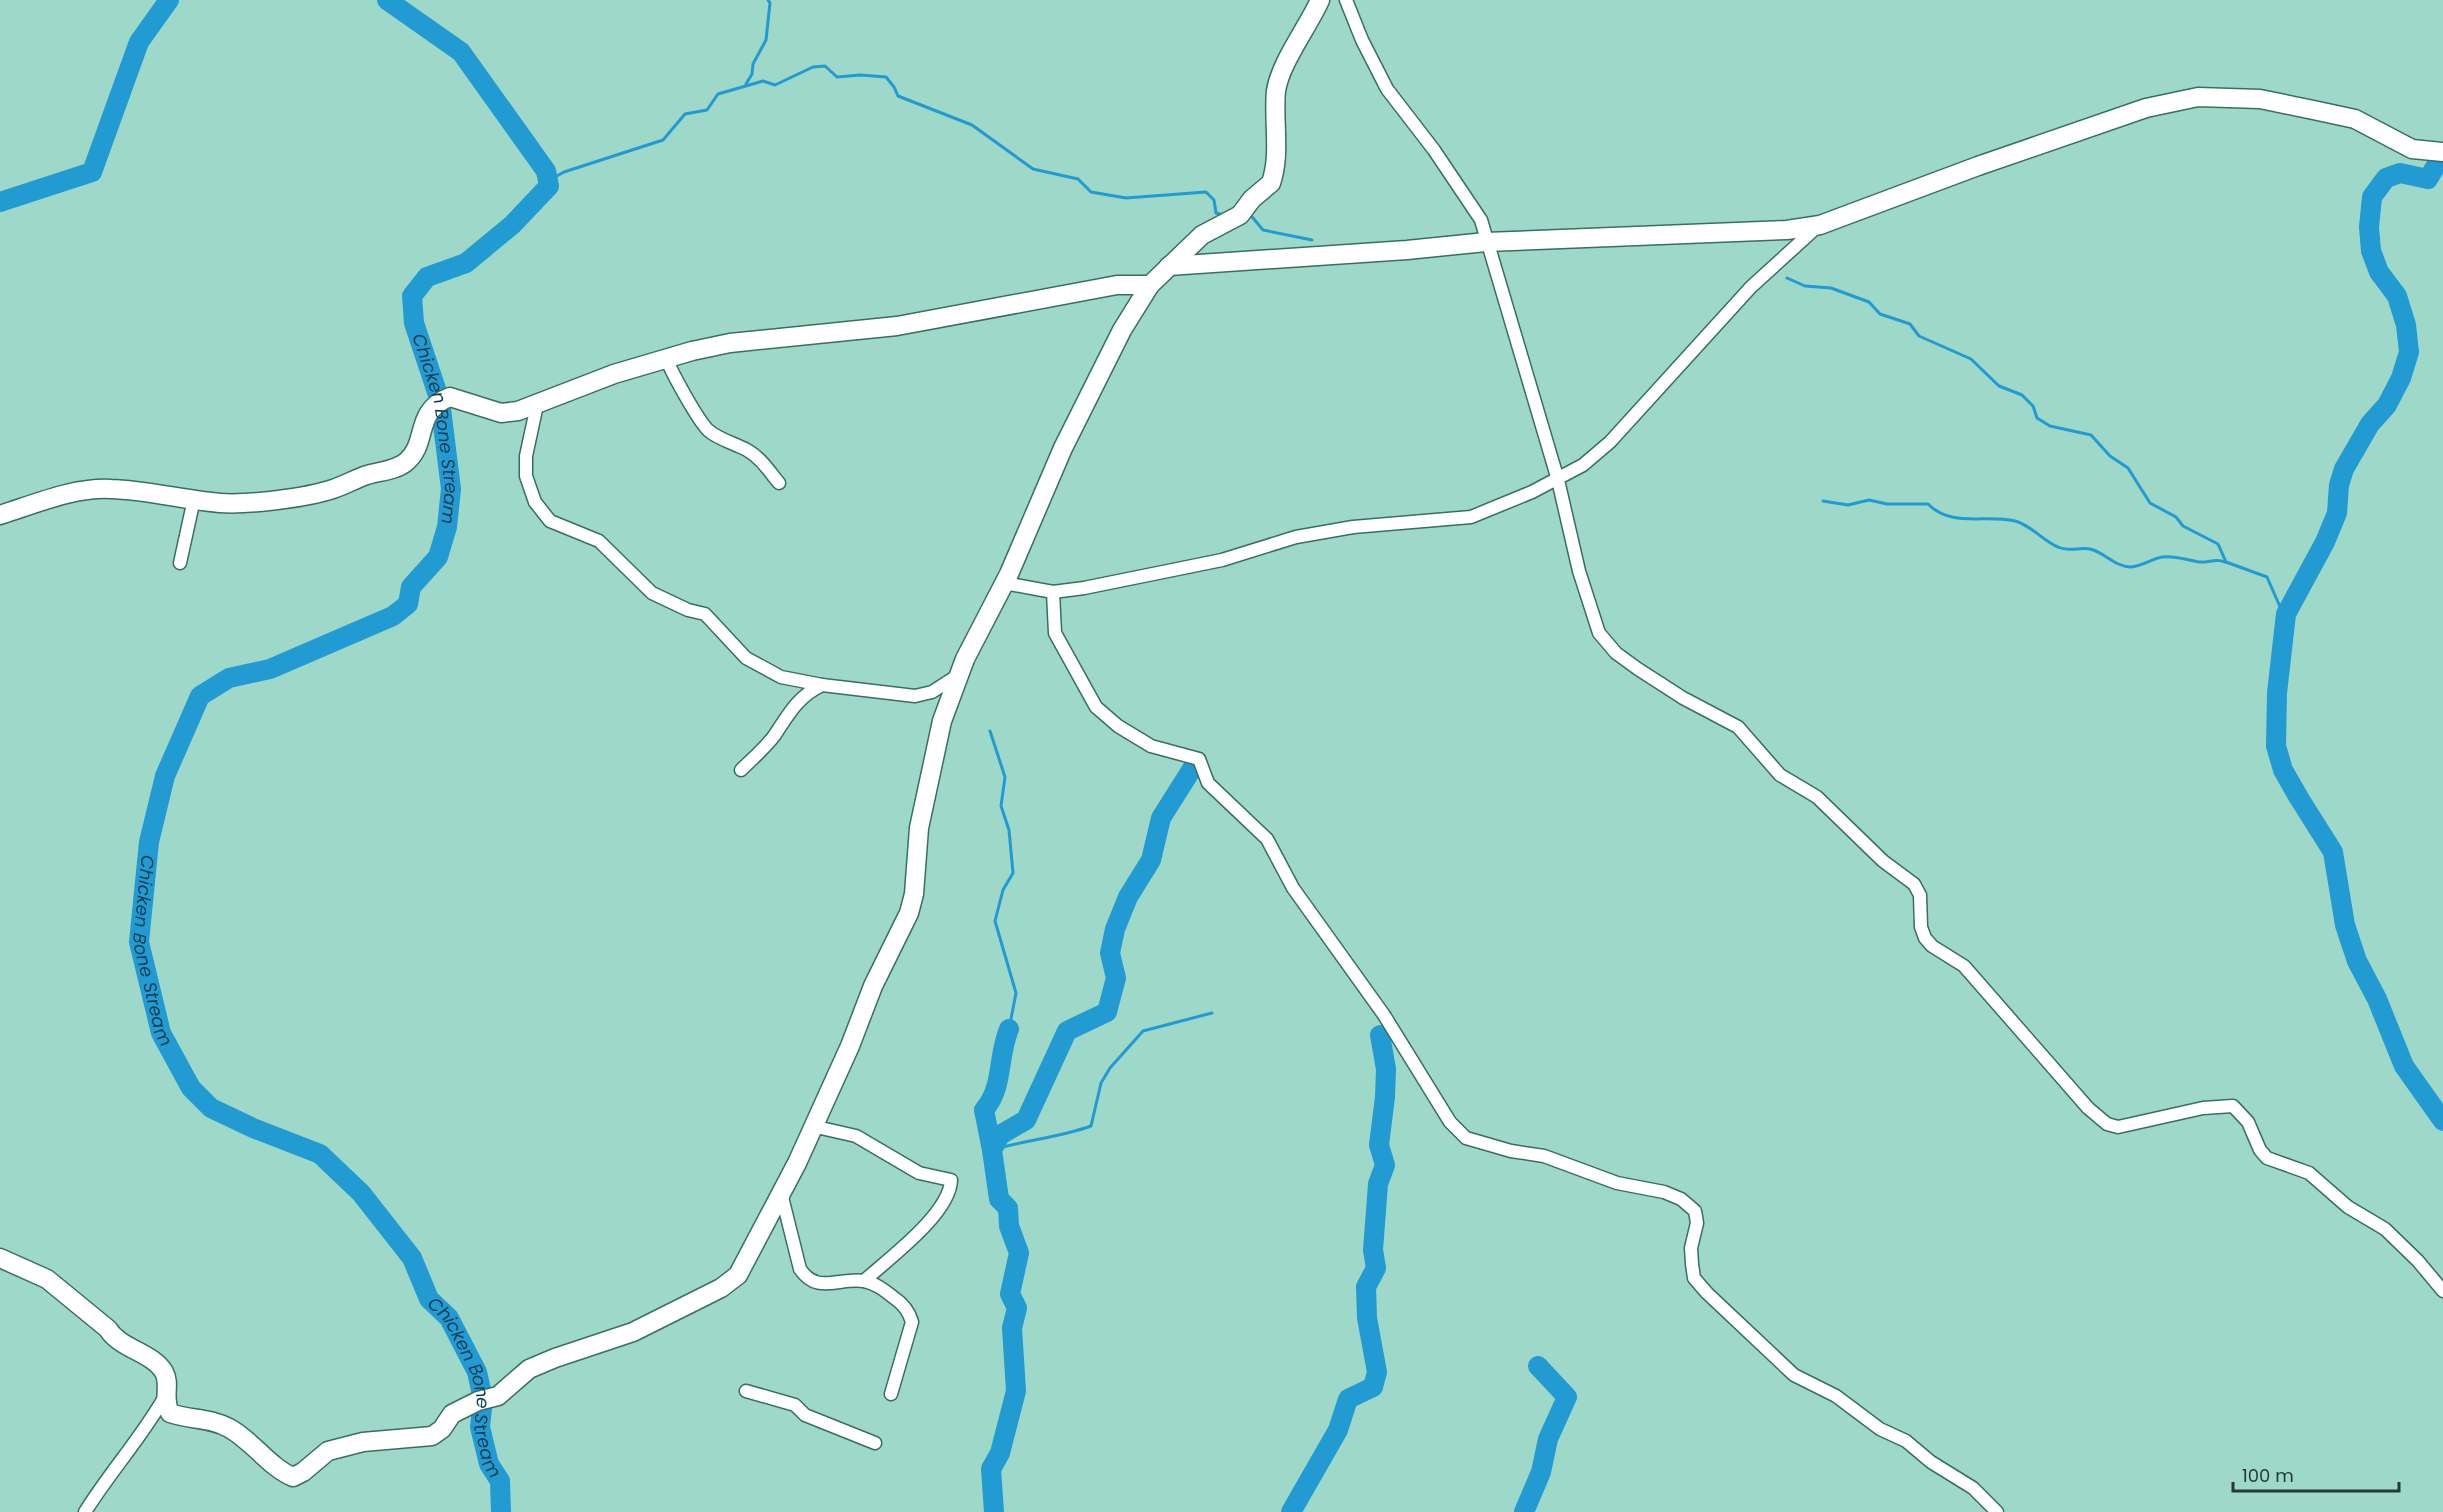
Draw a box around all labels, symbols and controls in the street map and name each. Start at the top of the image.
water label: Chicken Bone Stream [406,330,464,525]
water label: Chicken Bone Stream [127,854,179,1051]
water label: Chicken Bone Stream [422,1291,508,1482]
scale bar [2233,1455,2400,1493]
text: 100 m [2242,1463,2294,1488]

